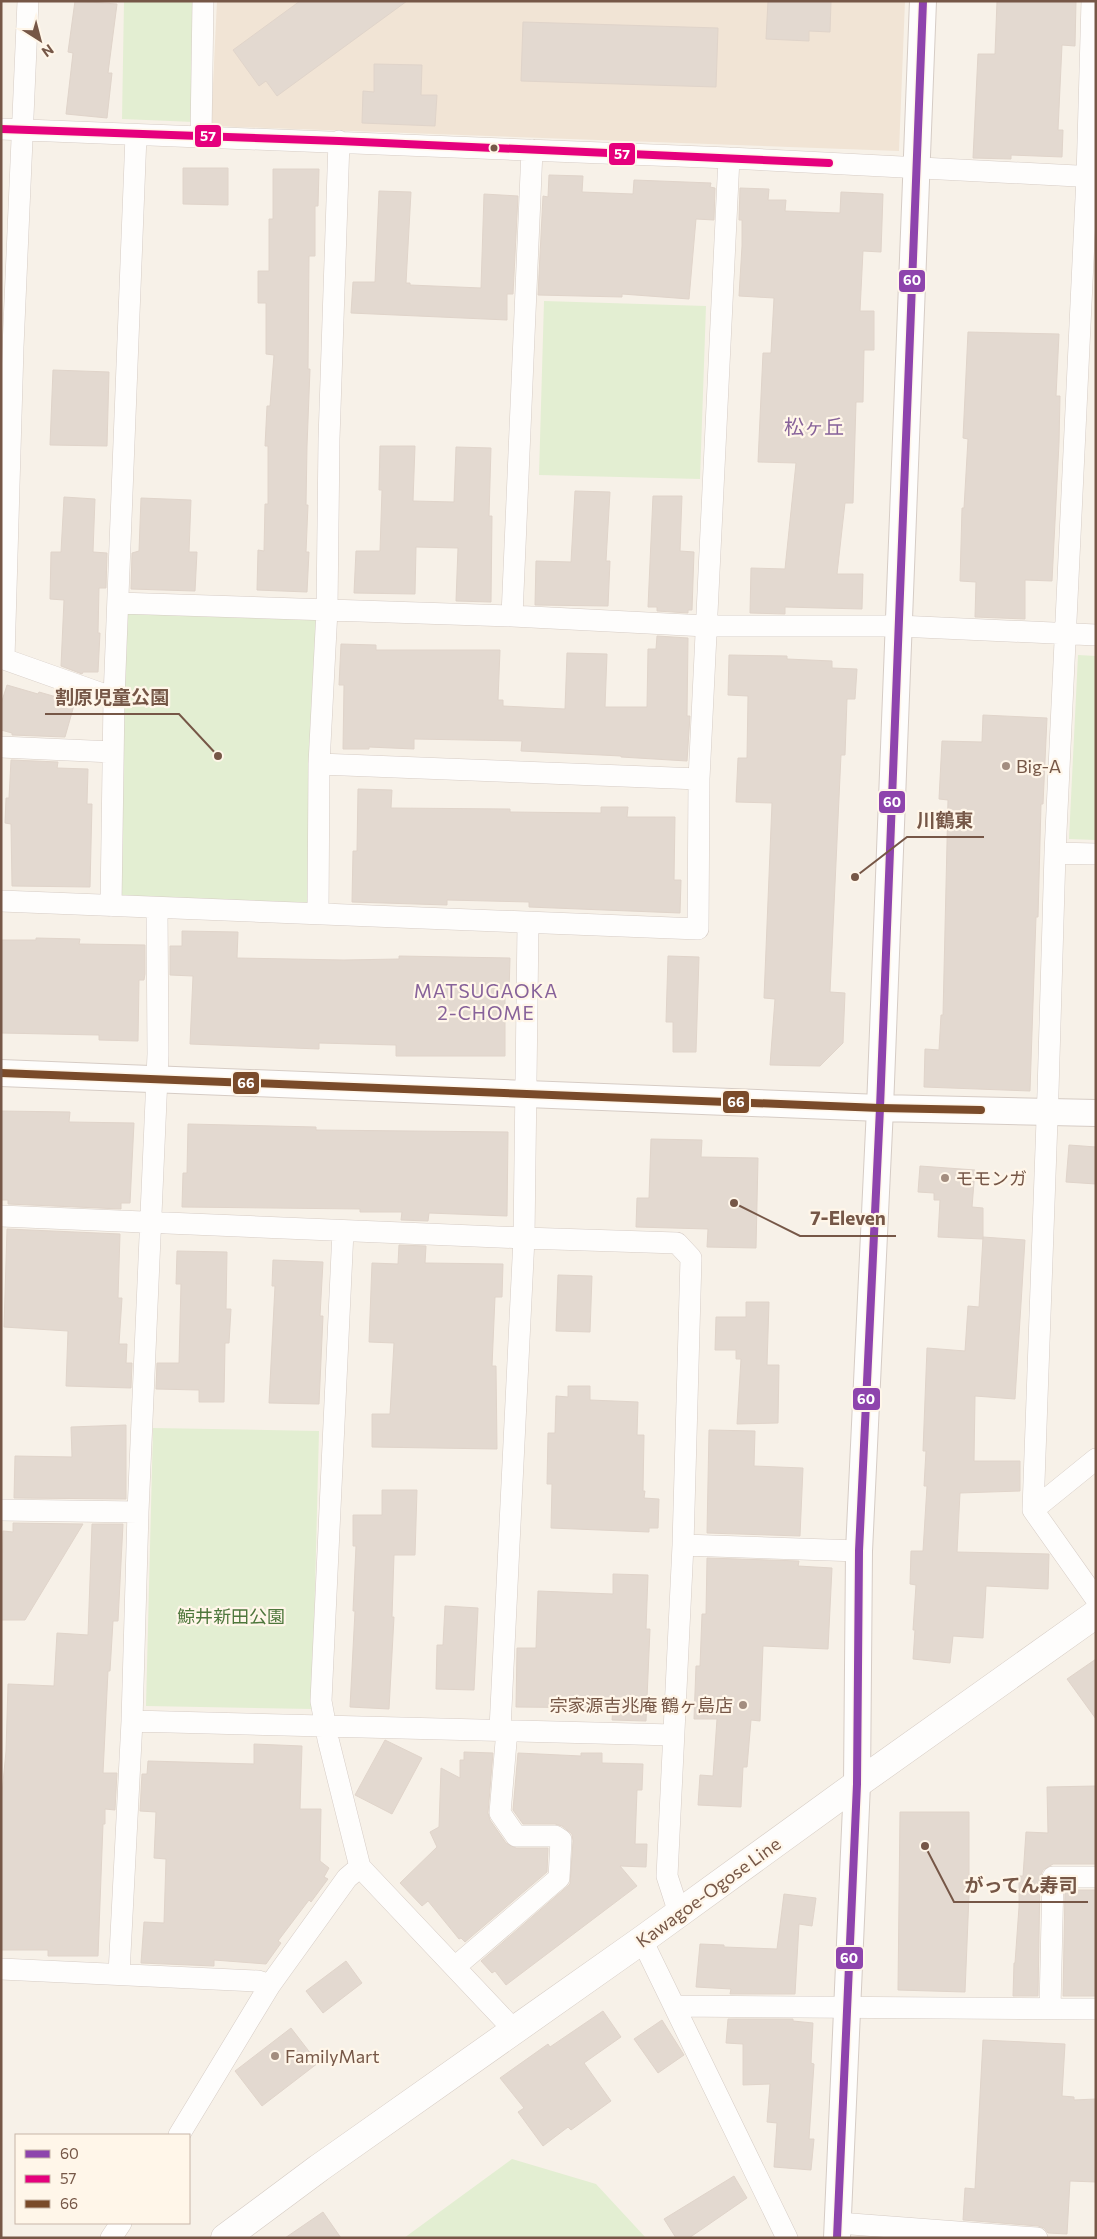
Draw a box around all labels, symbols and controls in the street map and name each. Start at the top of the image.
north arrow [15,15,65,65]
text: N [39,41,57,61]
line badge: 57 [194,124,222,148]
text: 57 [200,127,216,144]
line badge: 57 [608,142,636,166]
unlabelled marker [489,143,499,153]
text: 57 [614,145,630,162]
line badge: 60 [898,269,926,293]
text: 60 [903,271,921,288]
district label: 松ヶ丘 [784,414,844,438]
callout: 割原児童公園 [45,680,179,714]
text: 割原児童公園 [55,685,169,708]
place label: Big-A [1016,755,1061,777]
marker: Big-A [1000,760,1012,772]
line badge: 60 [878,790,906,814]
text: 60 [883,793,901,810]
callout: 川鶴東 [907,803,984,837]
text: 川鶴東 [916,808,974,831]
district label: MATSUGAOKA 2-CHOME [414,979,558,1024]
line badge: 66 [232,1071,260,1095]
text: 66 [237,1074,255,1091]
line badge: 66 [722,1090,750,1114]
text: 66 [727,1093,745,1110]
place label: モモンガ [955,1167,1027,1189]
marker: モモンガ [939,1172,951,1184]
callout: 7-Eleven [800,1202,896,1236]
text: 7-Eleven [810,1206,886,1229]
line badge: 60 [852,1387,881,1411]
text: 60 [857,1390,875,1407]
park label: 鯨井新田公園 [177,1605,285,1627]
place label: 宗家源吉兆庵 鶴ヶ島店 [550,1694,733,1716]
marker: 宗家源吉兆庵 鶴ヶ島店 [737,1699,749,1711]
street label: Kawagoe-Ogose Line [632,1832,784,1952]
callout: がってん寿司 [954,1868,1088,1902]
text: がってん寿司 [964,1873,1078,1896]
line badge: 60 [835,1946,864,1970]
text: 60 [840,1949,858,1966]
place label: FamilyMart [285,2045,380,2067]
marker: FamilyMart [269,2050,281,2062]
legend [15,2134,190,2224]
text: 60 [60,2144,79,2162]
text: 57 [60,2169,77,2187]
text: 66 [60,2194,78,2212]

